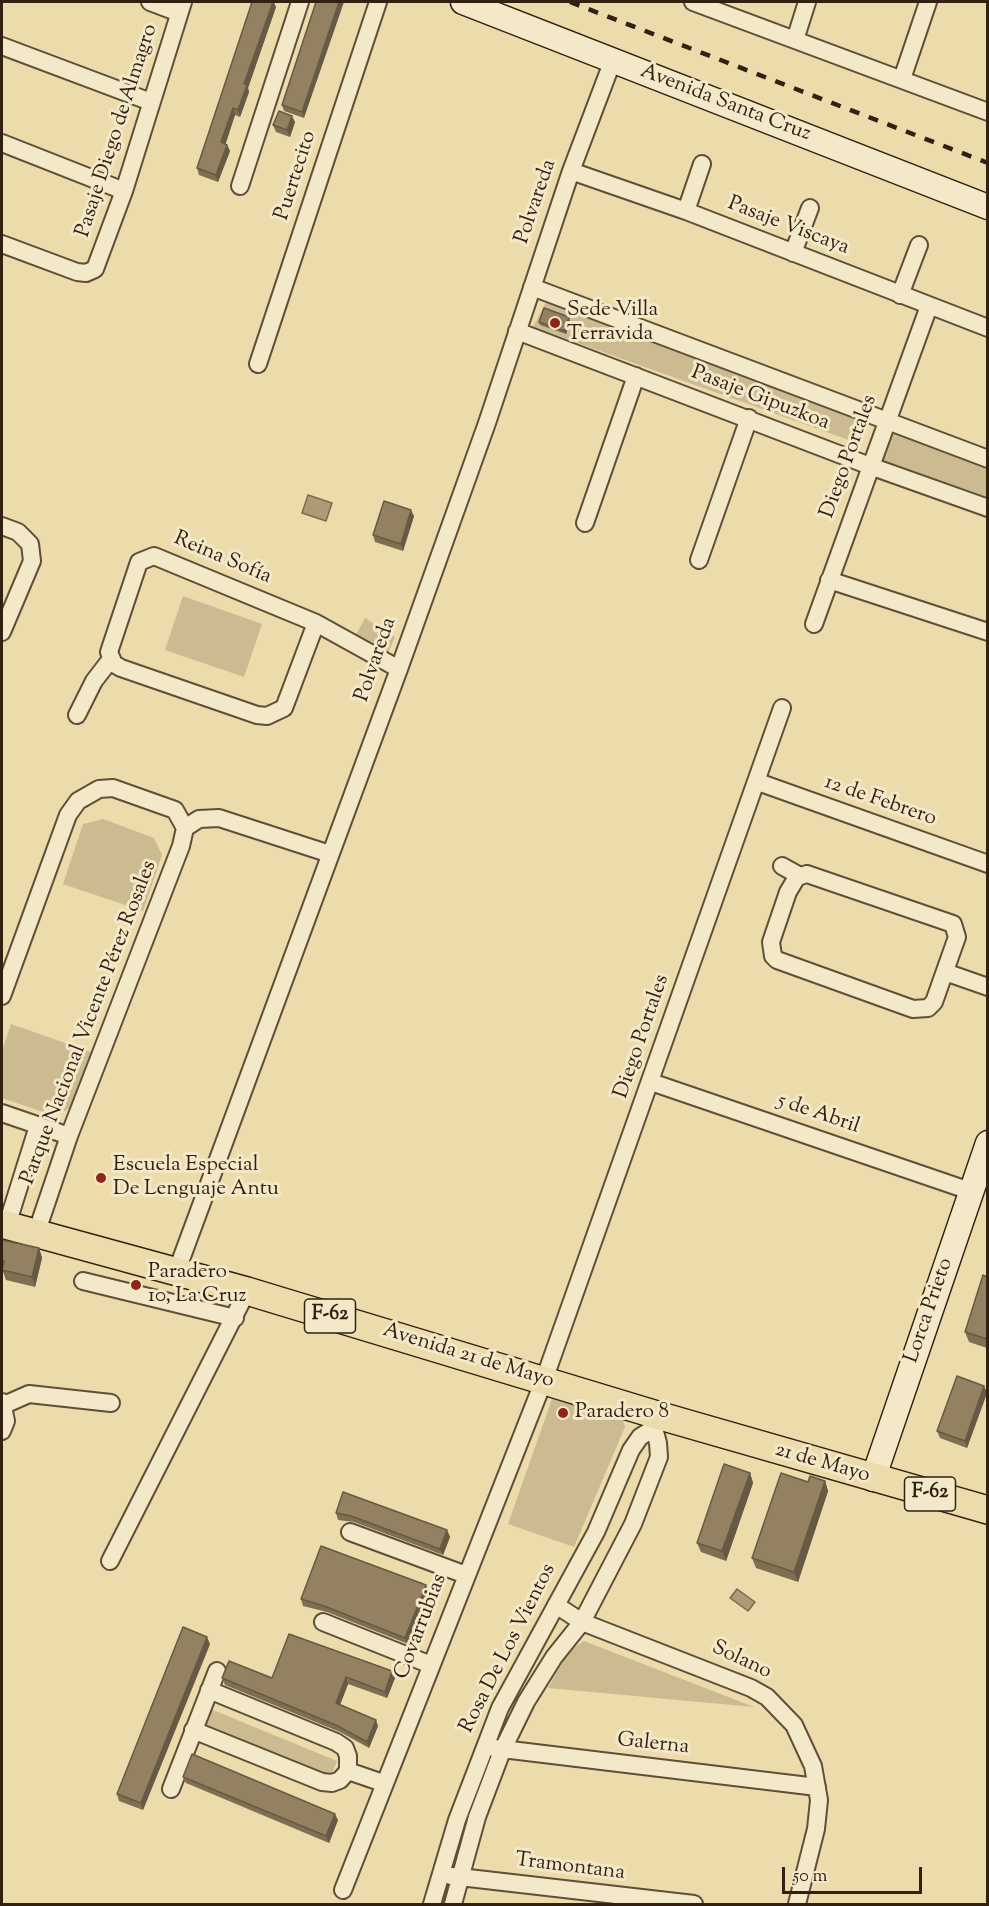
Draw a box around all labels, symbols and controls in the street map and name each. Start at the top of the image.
street label: Pasaje Diego de Almagro [72,21,164,241]
street label: Avenida Santa Cruz [636,60,814,148]
street label: Puertecito [271,128,323,224]
street label: Polvareda [511,157,563,247]
street label: Pasaje Viscaya [724,192,852,262]
place label: Sede Villa Terravida [567,298,658,348]
marker: Sede Villa Terravida [548,316,562,330]
street label: Pasaje Gipuzkoa [687,361,833,437]
street label: Diego Portales [816,392,884,522]
street label: Reina Sofía [169,527,275,591]
street label: Polvareda [351,615,403,705]
street label: 12 de Febrero [821,771,939,833]
street label: Parque Nacional Vicente Pérez Rosales [16,858,164,1188]
street label: Diego Portales [610,972,676,1102]
street label: 5 de Abril [773,1089,863,1141]
place label: Escuela Especial De Lenguaje Antu [113,1153,279,1203]
marker: Escuela Especial De Lenguaje Antu [94,1171,108,1185]
street label: Lorca Prieto [900,1255,960,1367]
place label: Paradero 10, La Cruz [148,1260,247,1310]
marker: Paradero 10, La Cruz [129,1278,143,1292]
road number: F-62 [304,1299,356,1333]
street label: Avenida 21 de Mayo [379,1319,557,1395]
place label: Paradero 8 [575,1400,669,1426]
marker: Paradero 8 [556,1406,570,1420]
street label: 21 de Mayo [772,1438,872,1490]
road number: F-62 [904,1477,956,1511]
street label: Rosa De Los Vientos [455,1560,563,1738]
street label: Covarrubias [390,1571,454,1683]
street label: Solano [707,1636,775,1686]
street label: Galerna [616,1729,690,1761]
street label: Tramontana [514,1849,626,1887]
scale bar [785,1855,924,1893]
text: 50 m [793,1864,827,1890]

